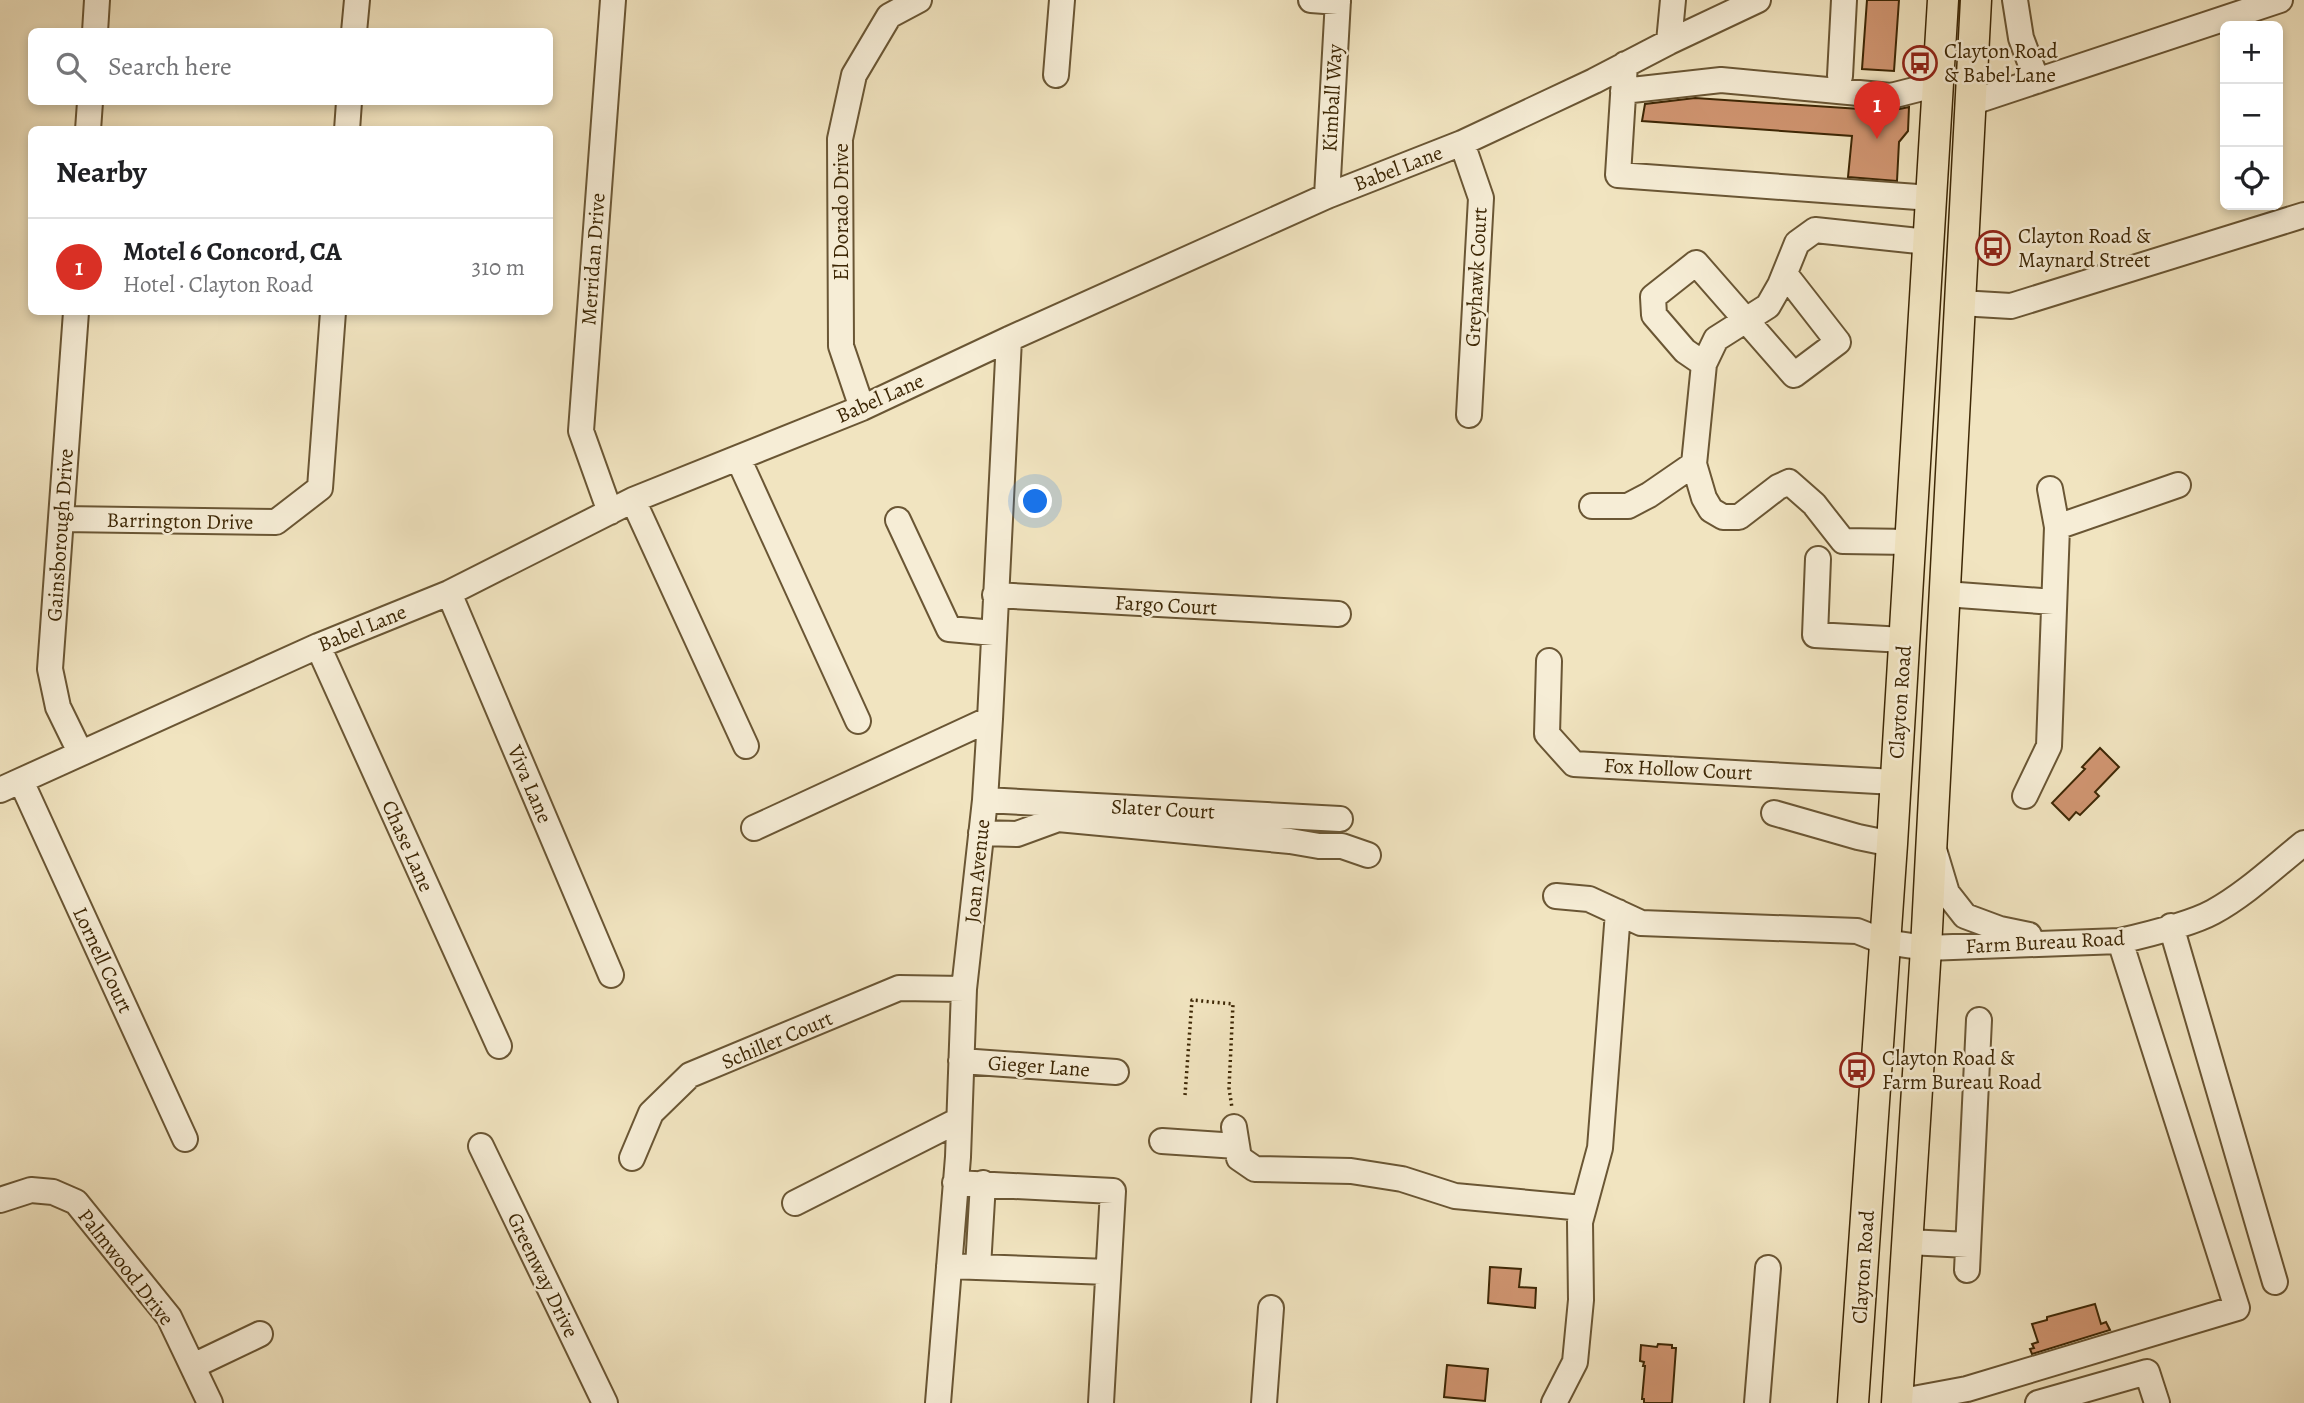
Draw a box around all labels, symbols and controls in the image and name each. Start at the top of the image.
map controls [2220,21,2283,210]
button: + [2220,21,2283,84]
search box [28,28,553,105]
place label: Clayton Road & Babel Lane [1944,37,2059,89]
street label: Kimball Way [1315,43,1349,153]
bus stop icon: Clayton Road & Babel Lane [1901,44,1939,82]
icon: search [52,48,90,86]
text: Search here [108,49,232,84]
pin: 1 [1854,81,1900,139]
button: − [2220,84,2283,147]
street label: Babel Lane [1350,138,1446,198]
street label: El Dorado Drive [827,143,855,281]
button: locate [2220,147,2283,210]
text: Nearby [56,152,147,192]
street label: Merridan Drive [574,192,612,326]
street label: Greyhawk Court [1458,206,1494,347]
place label: Clayton Road & Maynard Street [2018,222,2151,274]
bus stop icon: Clayton Road & Maynard Street [1974,229,2012,267]
text: Motel 6 Concord, CA [123,234,342,269]
text: 1 [75,252,83,283]
text: 310 m [472,252,525,283]
text: Hotel · Clayton Road [123,269,313,300]
street label: Babel Lane [832,366,928,430]
street label: Gainsborough Drive [40,448,80,622]
your location [1018,484,1052,518]
street label: Barrington Drive [106,506,254,536]
street label: Fargo Court [1114,588,1218,622]
street label: Babel Lane [314,598,410,658]
street label: Clayton Road [1882,644,1918,760]
street label: Viva Lane [501,740,559,827]
street label: Fox Hollow Court [1603,751,1753,787]
street label: Slater Court [1110,792,1216,826]
street label: Chase Lane [375,796,441,896]
street label: Joan Avenue [958,818,996,924]
street label: Lornell Court [66,902,140,1018]
street label: Farm Bureau Road [1965,924,2126,960]
street label: Schiller Court [717,1004,837,1076]
place label: Clayton Road & Farm Bureau Road [1882,1044,2042,1096]
street label: Gieger Lane [987,1048,1091,1084]
bus stop icon: Clayton Road & Farm Bureau Road [1838,1051,1876,1089]
street label: Palmwood Drive [72,1203,180,1331]
street label: Greenway Drive [501,1208,585,1342]
street label: Clayton Road [1845,1209,1881,1325]

